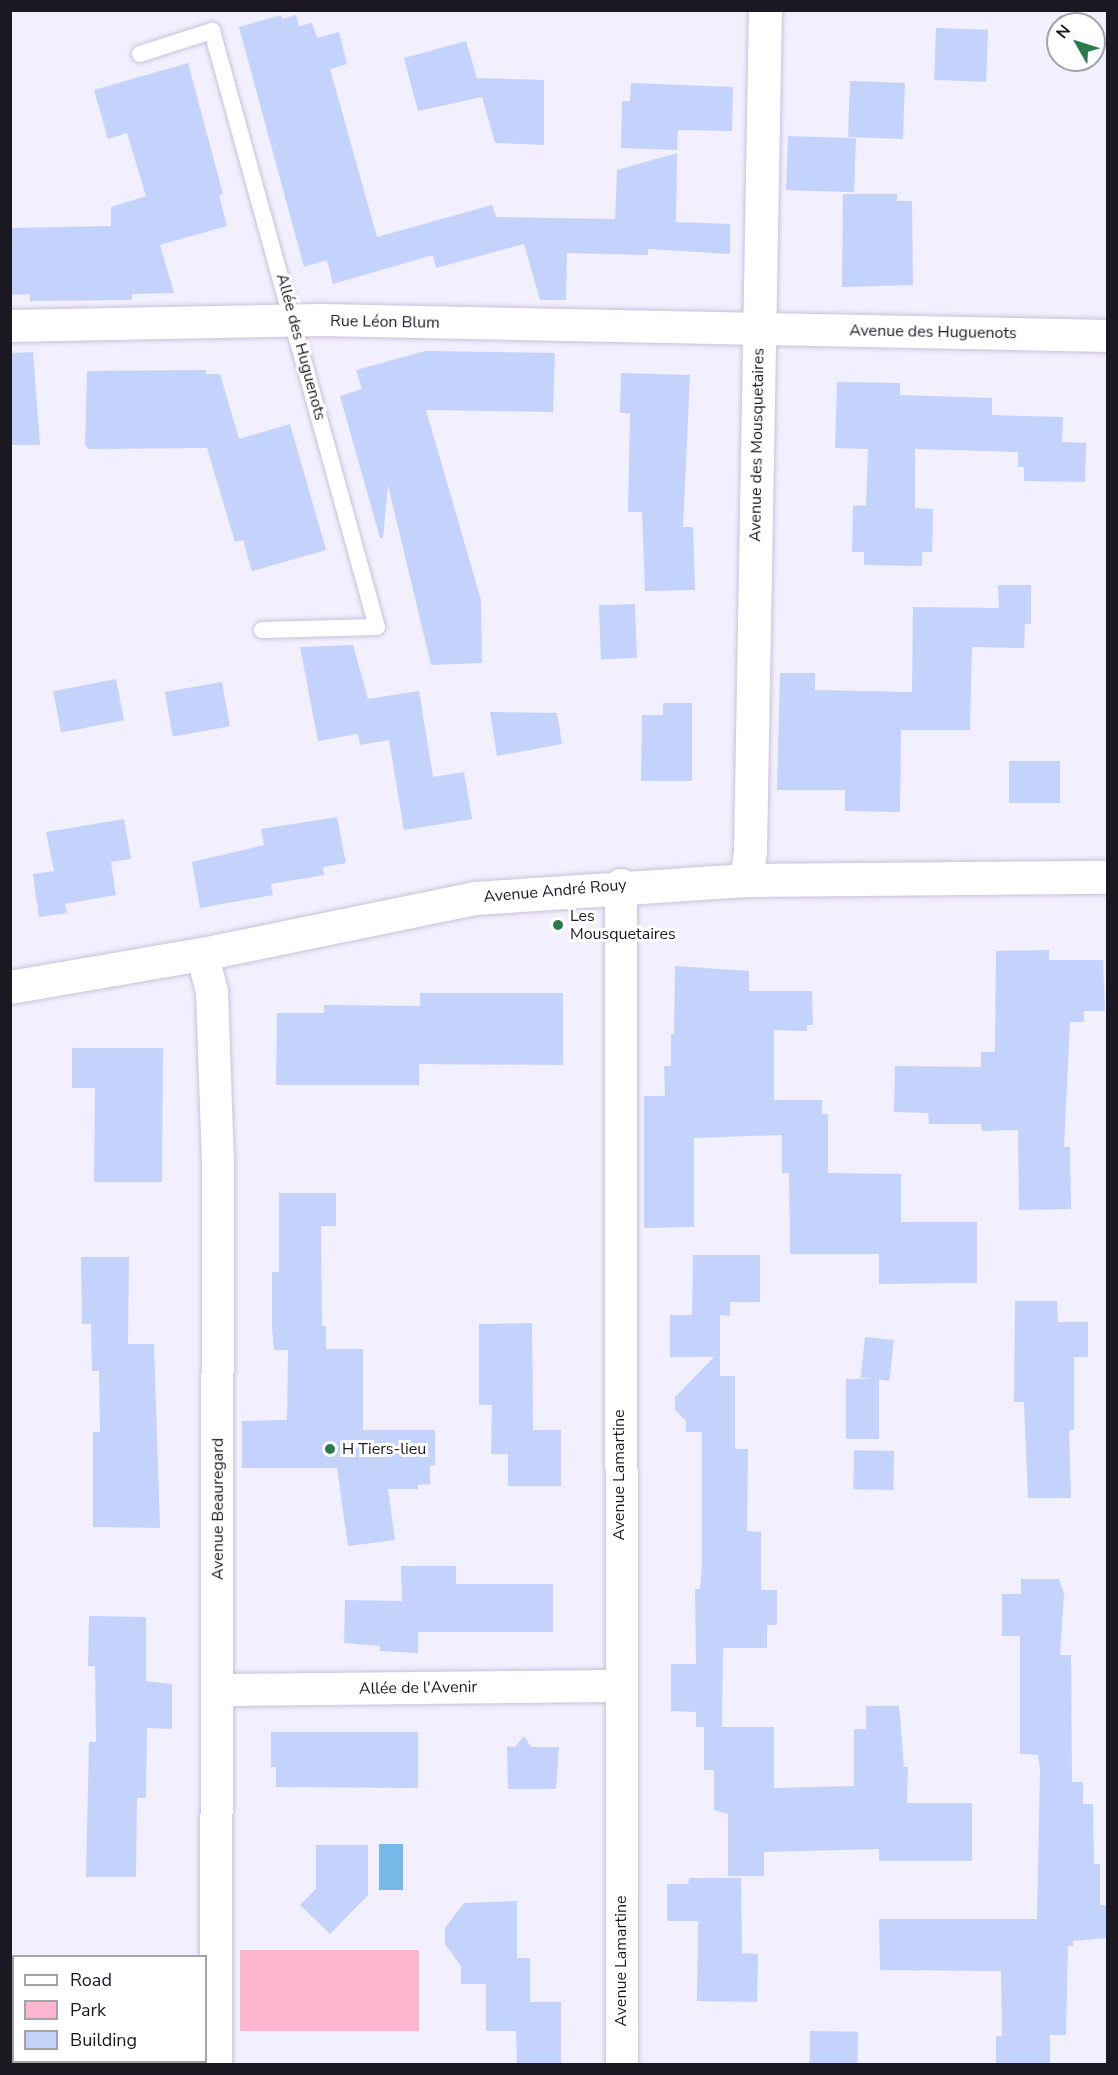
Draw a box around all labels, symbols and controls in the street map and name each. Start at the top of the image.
north arrow [1046,12,1106,72]
text: N [1051,20,1076,44]
street label: Allée des Huguenots [272,272,330,422]
street label: Rue Léon Blum [330,311,440,333]
street label: Avenue des Huguenots [849,321,1017,343]
street label: Avenue des Mousquetaires [746,348,768,542]
street label: Avenue André Rouy [483,875,627,907]
place label: Les Mousquetaires [570,906,676,944]
marker: Les Mousquetaires [551,918,565,932]
street label: Avenue Lamartine [609,1410,629,1540]
street label: Avenue Beauregard [208,1438,228,1580]
place label: H Tiers-lieu [342,1439,426,1459]
marker: H Tiers-lieu [323,1442,337,1456]
street label: Allée de l'Avenir [359,1677,477,1699]
street label: Avenue Lamartine [611,1896,631,2026]
legend [12,1955,207,2063]
text: Road [70,1968,112,1992]
text: Park [70,1998,106,2022]
text: Building [70,2028,137,2052]

